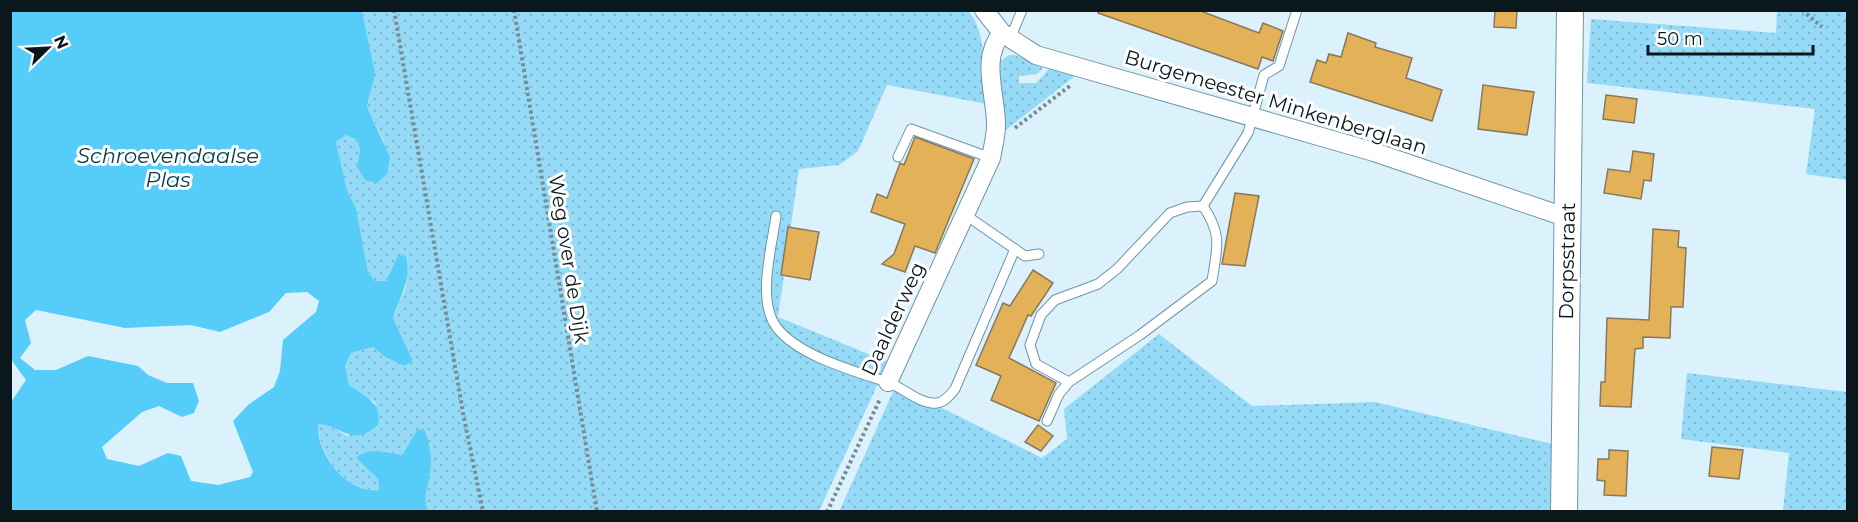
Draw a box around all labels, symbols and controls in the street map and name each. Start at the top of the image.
north arrow [18,18,78,78]
scale bar [1648,18,1813,56]
text: 50 m [1657,28,1703,50]
text: N [50,32,73,52]
street label: Burgemeester Minkenberglaan [1122,44,1430,160]
water label: Schroevendaalse Plas [77,143,259,192]
street label: Weg over de Dijk [544,173,594,345]
street label: Dorpsstraat [1554,202,1580,320]
street label: Daalderweg [856,258,930,380]

